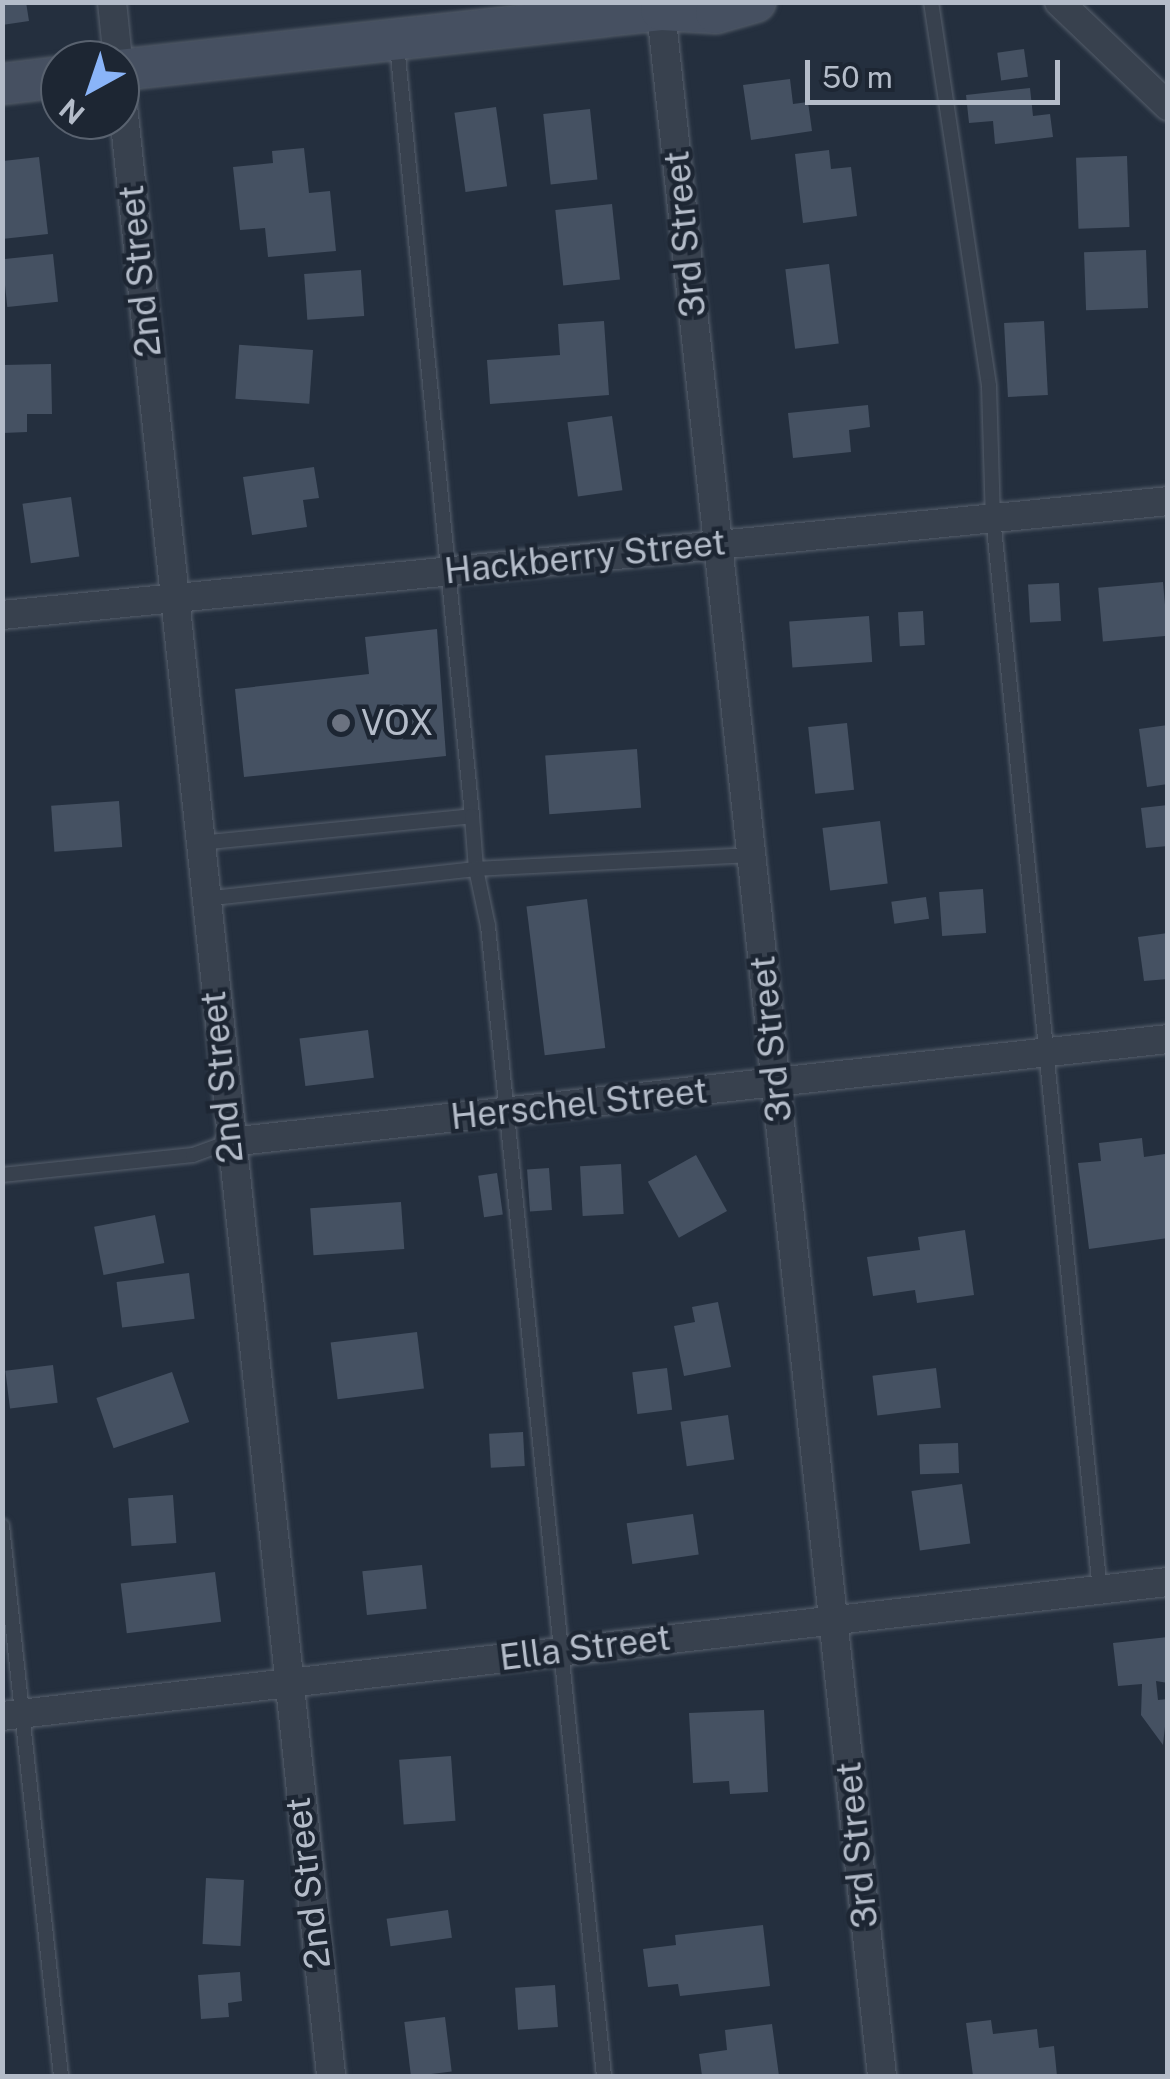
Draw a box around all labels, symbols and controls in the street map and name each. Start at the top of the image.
north arrow [40,40,140,140]
scale bar [810,40,1065,102]
text: 50 m [822,59,893,95]
text: N [53,92,91,132]
street label: 3rd Street [655,149,715,319]
street label: 2nd Street [110,183,170,359]
street label: Hackberry Street [442,521,728,593]
place label: VOX [361,702,433,744]
marker: VOX [330,712,352,734]
street label: 3rd Street [741,954,801,1124]
street label: 2nd Street [192,989,252,1165]
street label: Herschel Street [449,1070,709,1138]
street label: Ella Street [497,1617,673,1679]
street label: 3rd Street [827,1760,887,1930]
street label: 2nd Street [277,1795,339,1971]

